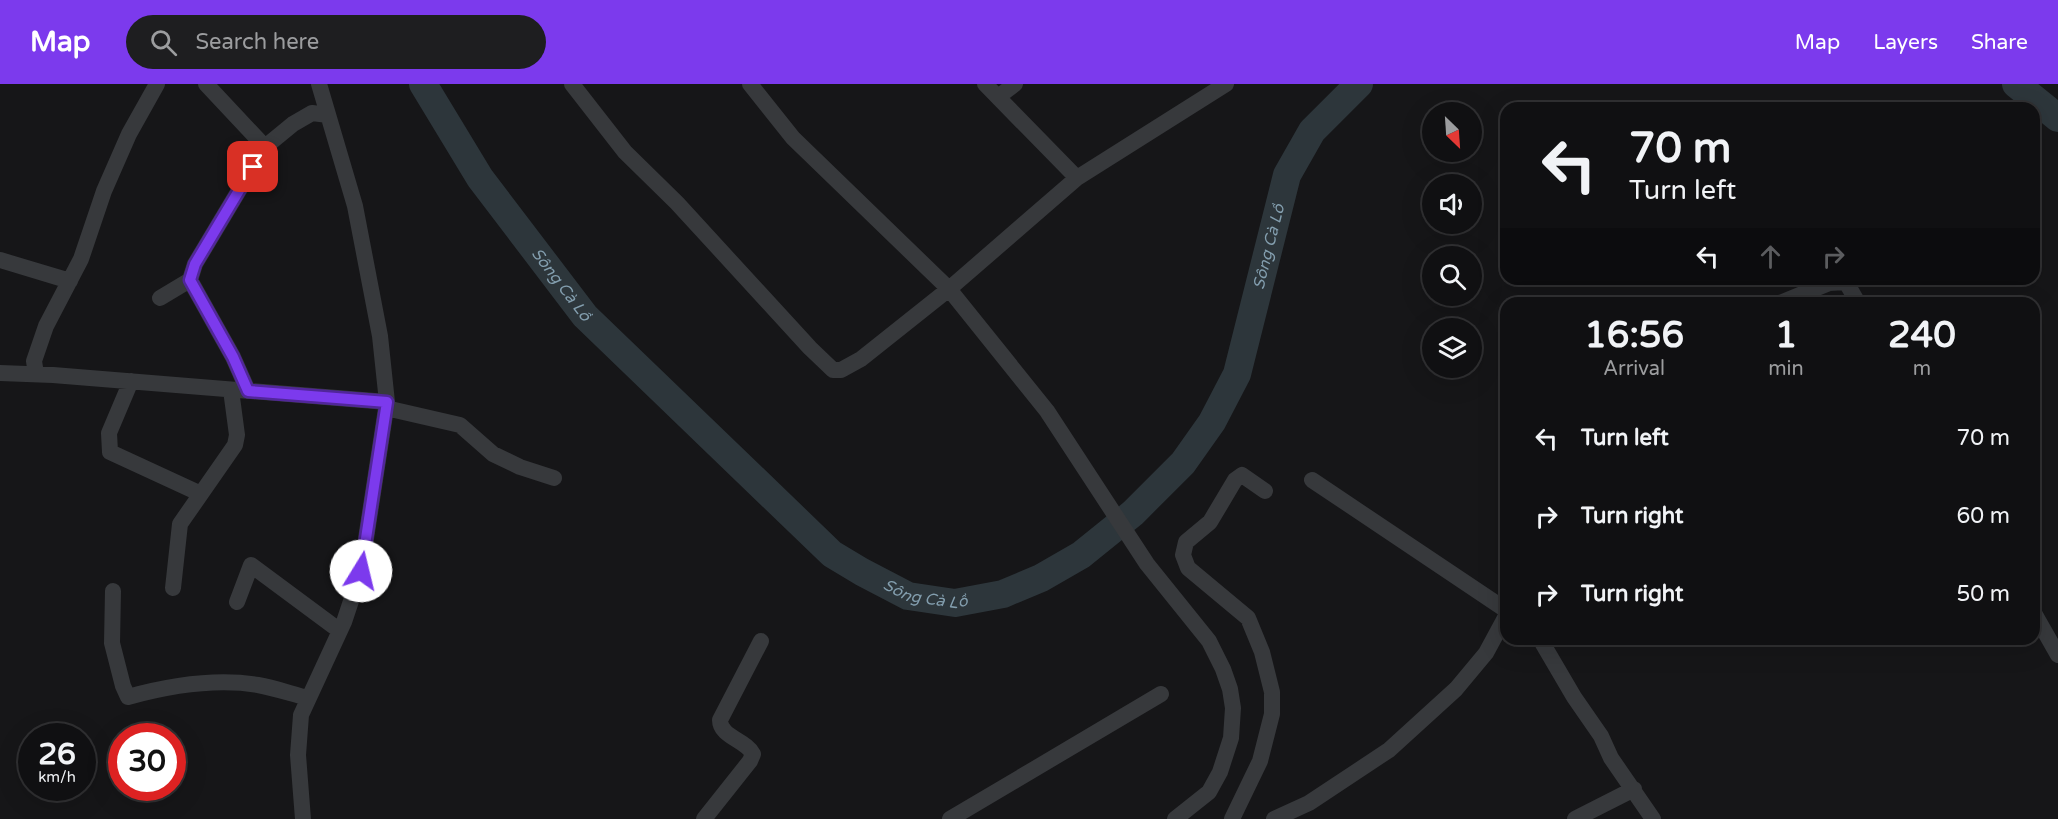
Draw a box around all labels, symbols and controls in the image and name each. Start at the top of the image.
search box [126,15,546,69]
text: Map [30,25,90,59]
icon: search [147,26,180,59]
text: Search here [195,29,319,55]
text: Map [1795,30,1840,55]
text: Layers [1873,30,1938,55]
text: Share [1971,30,2028,55]
north arrow [1422,102,1482,162]
map controls [1422,102,1482,378]
text: 70 m [1629,123,1731,174]
icon: left [1530,126,1608,204]
pin [227,141,278,192]
icon: arrive [236,150,269,183]
button: sound [1422,174,1482,234]
text: Turn left [1629,174,1736,207]
water label: Sông Cà Lồ [1249,201,1290,291]
icon: left [1691,240,1724,273]
icon: ahead [1754,240,1787,273]
icon: right [1817,240,1850,273]
water label: Sông Cà Lồ [527,244,596,326]
button: search [1422,246,1482,306]
text: 16:56 [1584,314,1684,357]
text: 1 [1775,314,1797,357]
text: 240 [1888,314,1956,357]
button: layers [1422,318,1482,378]
text: Arrival [1603,357,1665,381]
text: min [1768,357,1804,381]
text: m [1913,357,1931,381]
icon: left [1530,422,1563,455]
text: Turn left [1581,425,1669,451]
text: 70 m [1956,425,2010,451]
icon: right [1530,500,1563,533]
text: Turn right [1581,503,1683,529]
text: 60 m [1956,503,2010,529]
position arrow [329,539,393,603]
water label: Sông Cà Lồ [880,575,971,613]
icon: right [1530,578,1563,611]
text: Turn right [1581,581,1683,607]
text: 50 m [1956,581,2010,607]
speed limit sign: 30 [108,723,186,801]
text: 26 [38,736,76,773]
text: km/h [38,768,76,786]

